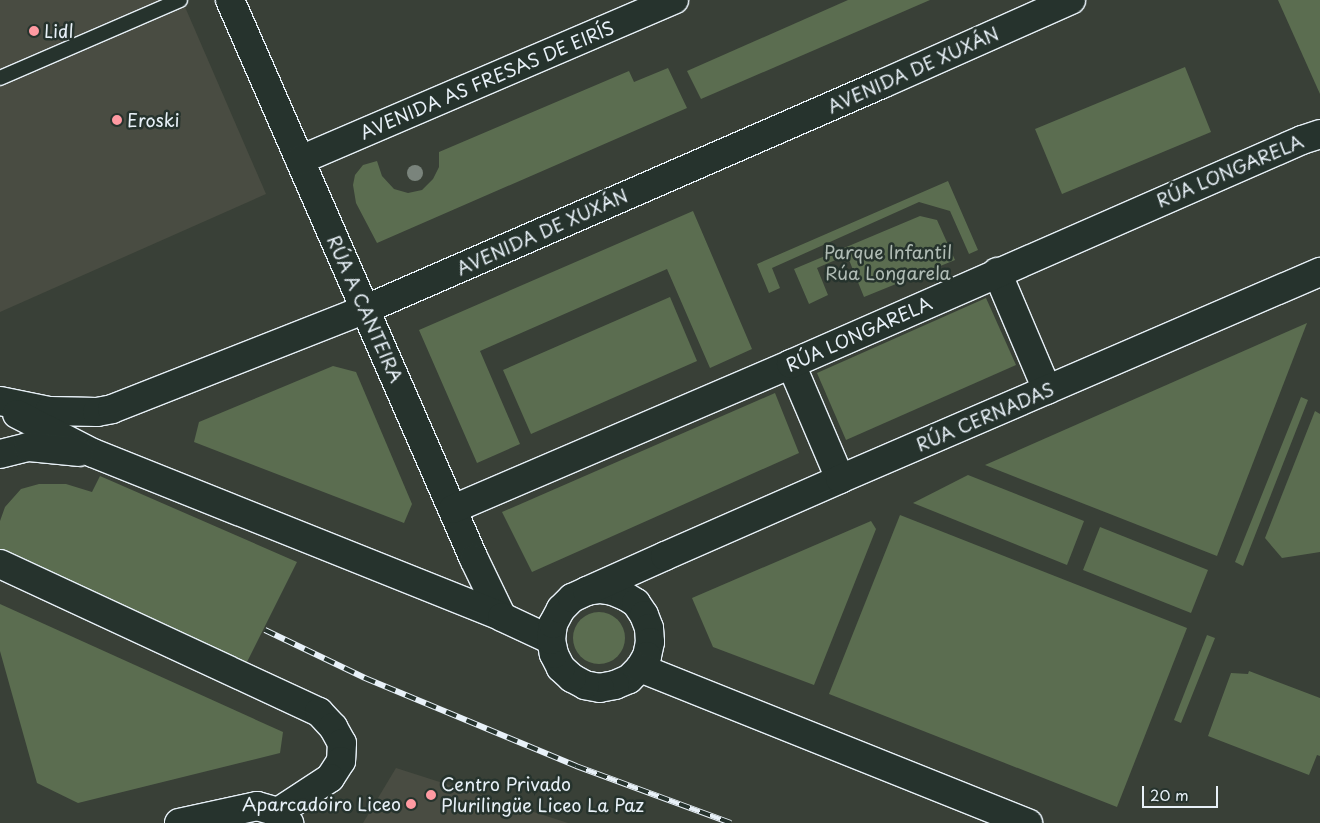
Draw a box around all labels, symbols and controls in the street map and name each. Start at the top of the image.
street label: AVENIDA AS FRESAS DE EIRÍS [357,17,617,143]
place label: Lidl [44,20,74,42]
street label: AVENIDA DE XUXÁN [824,22,1002,118]
marker: Lidl [28,25,40,37]
place label: Eroski [127,109,180,131]
marker: Eroski [111,114,123,126]
street label: RÚA LONGARELA [1153,130,1307,212]
street label: AVENIDA DE XUXÁN [453,184,631,280]
street label: RÚA A CANTEIRA [322,231,408,387]
park label: Parque Infantil Rúa Longarela [823,242,953,284]
street label: RÚA LONGARELA [782,292,936,376]
street label: RÚA CERNADAS [912,378,1058,456]
place label: Centro Privado Plurilingüe Liceo La Paz [441,774,645,816]
scale bar [1145,776,1221,808]
text: 20 m [1150,783,1189,806]
marker: Centro Privado Plurilingüe Liceo La Paz [425,789,437,801]
place label: Aparcadoiro Liceo [242,793,401,815]
marker: Aparcadoiro Liceo [405,798,417,810]

